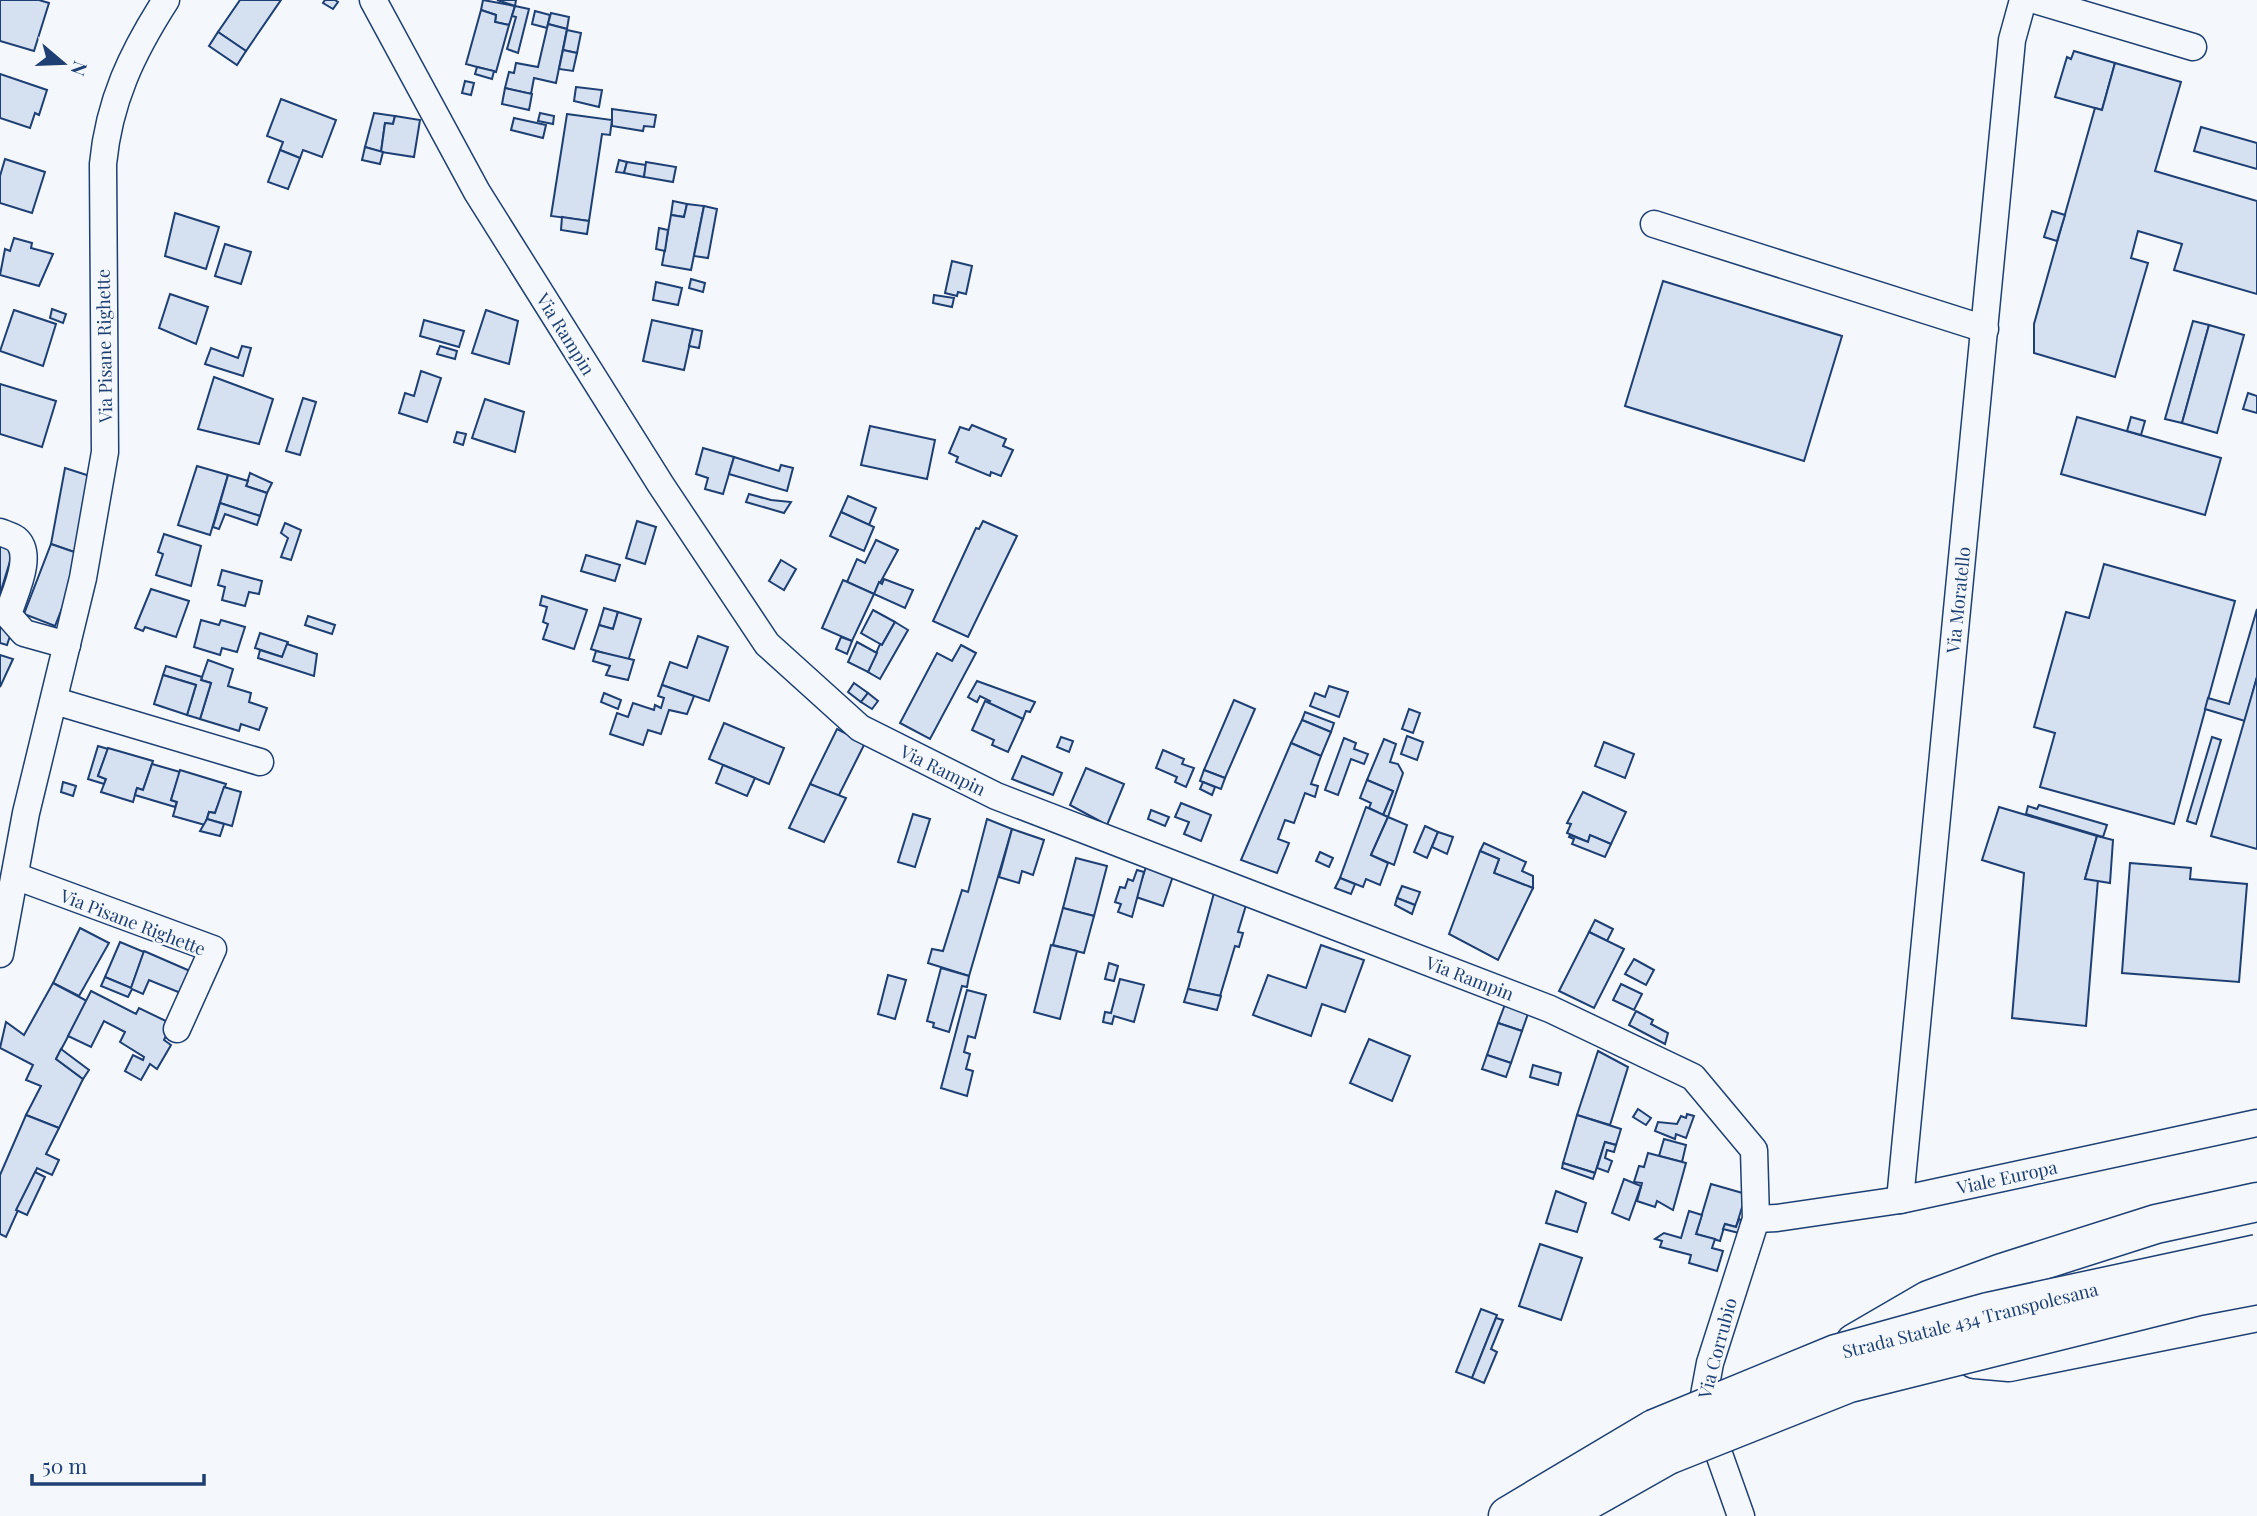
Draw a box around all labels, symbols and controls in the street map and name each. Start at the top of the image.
north arrow [28,28,98,98]
text: N [65,58,95,80]
street label: Via Pisane Righette [91,269,117,424]
street label: Via Rampin [531,288,601,380]
street label: Via Moratello [1940,545,1976,655]
street label: Via Rampin [895,739,990,801]
street label: Via Pisane Righette [56,883,209,961]
street label: Via Rampin [1422,950,1518,1006]
street label: Viale Europa [1954,1155,2059,1200]
street label: Strada Statale 434 Transpolesana [1840,1277,2100,1363]
street label: Via Corrubio [1692,1295,1742,1402]
scale bar [32,1442,203,1486]
text: 50 m [42,1451,88,1479]

